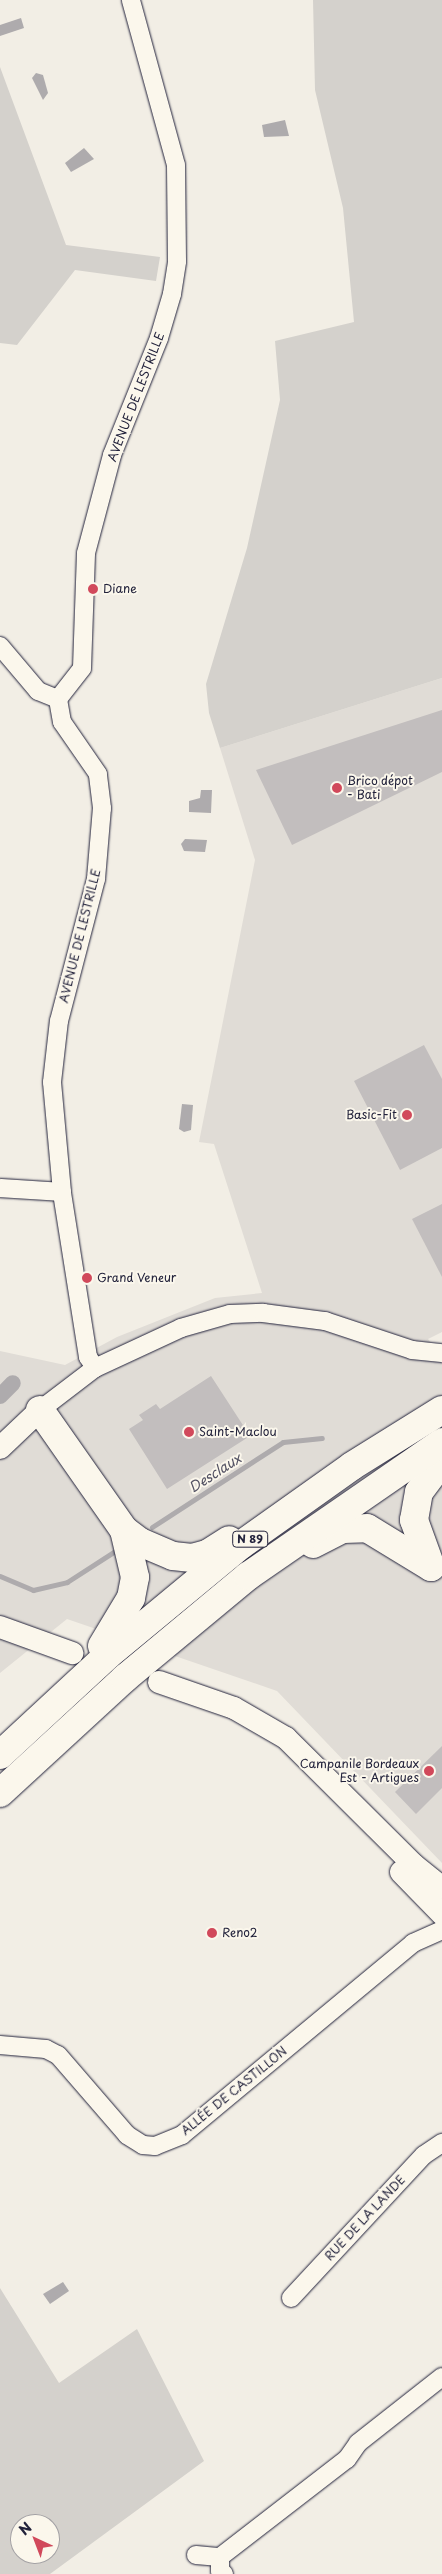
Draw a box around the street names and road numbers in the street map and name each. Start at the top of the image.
street label: AVENUE DE LESTRILLE [105,330,167,464]
street label: AVENUE DE LESTRILLE [56,867,104,1005]
road number: N 89 [231,1530,269,1548]
street label: ALLÉE DE CASTILLON [178,2044,290,2138]
street label: RUE DE LA LANDE [322,2172,408,2264]

